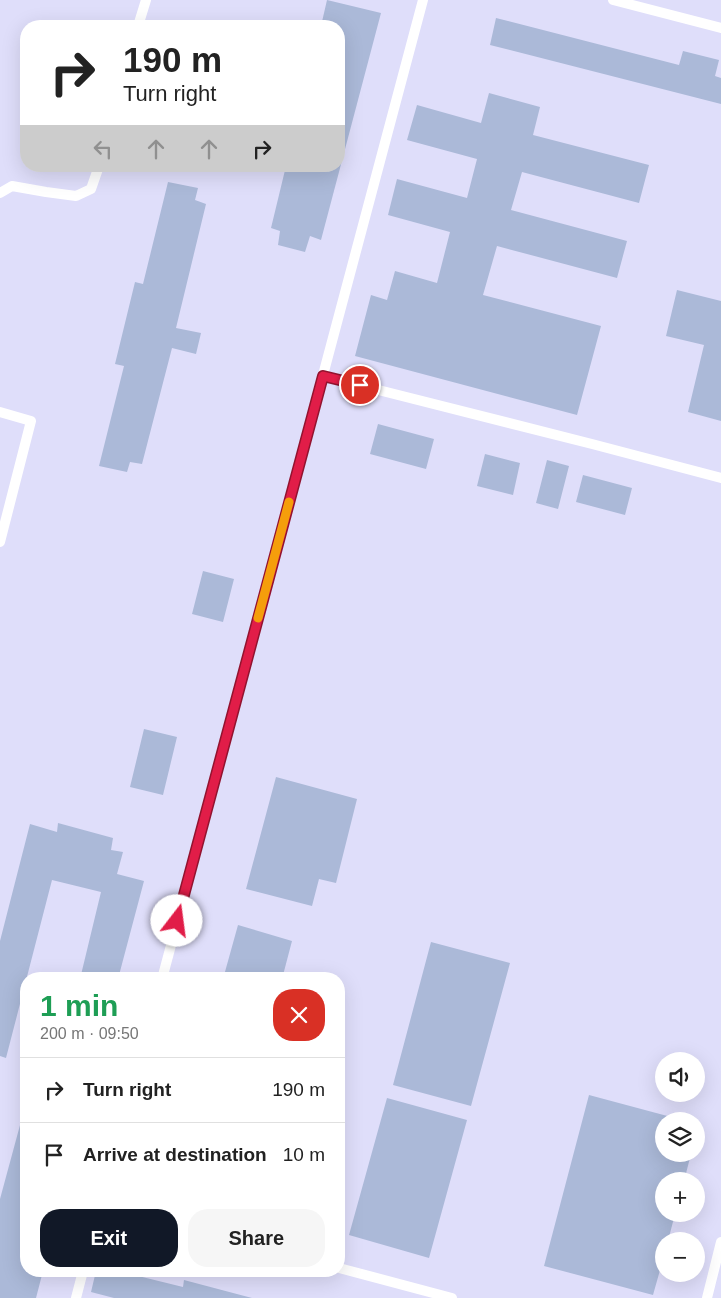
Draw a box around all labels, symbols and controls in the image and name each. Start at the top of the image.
icon: right [40,40,105,105]
text: 190 m [123,40,222,79]
text: Turn right [123,81,216,106]
icon: left [89,135,117,163]
icon: ahead [142,135,170,163]
icon: ahead [195,135,223,163]
icon: right [248,135,276,163]
pin [339,364,381,406]
icon: arrive [346,371,374,399]
position arrow [150,894,202,946]
text: 1 min [40,989,118,1022]
button: close [273,989,325,1041]
text: 200 m · 09:50 [40,1025,139,1042]
map controls [655,1052,705,1282]
button: sound [655,1052,705,1102]
icon: right [40,1076,68,1104]
text: Turn right [83,1079,171,1100]
text: 190 m [272,1079,325,1100]
button: layers [655,1112,705,1162]
icon: arrive [40,1141,68,1169]
text: Arrive at destination [83,1144,267,1165]
text: 10 m [283,1144,325,1165]
button: + [655,1172,705,1222]
button: Exit [40,1209,178,1267]
button: Share [188,1209,325,1267]
button: − [655,1232,705,1282]

